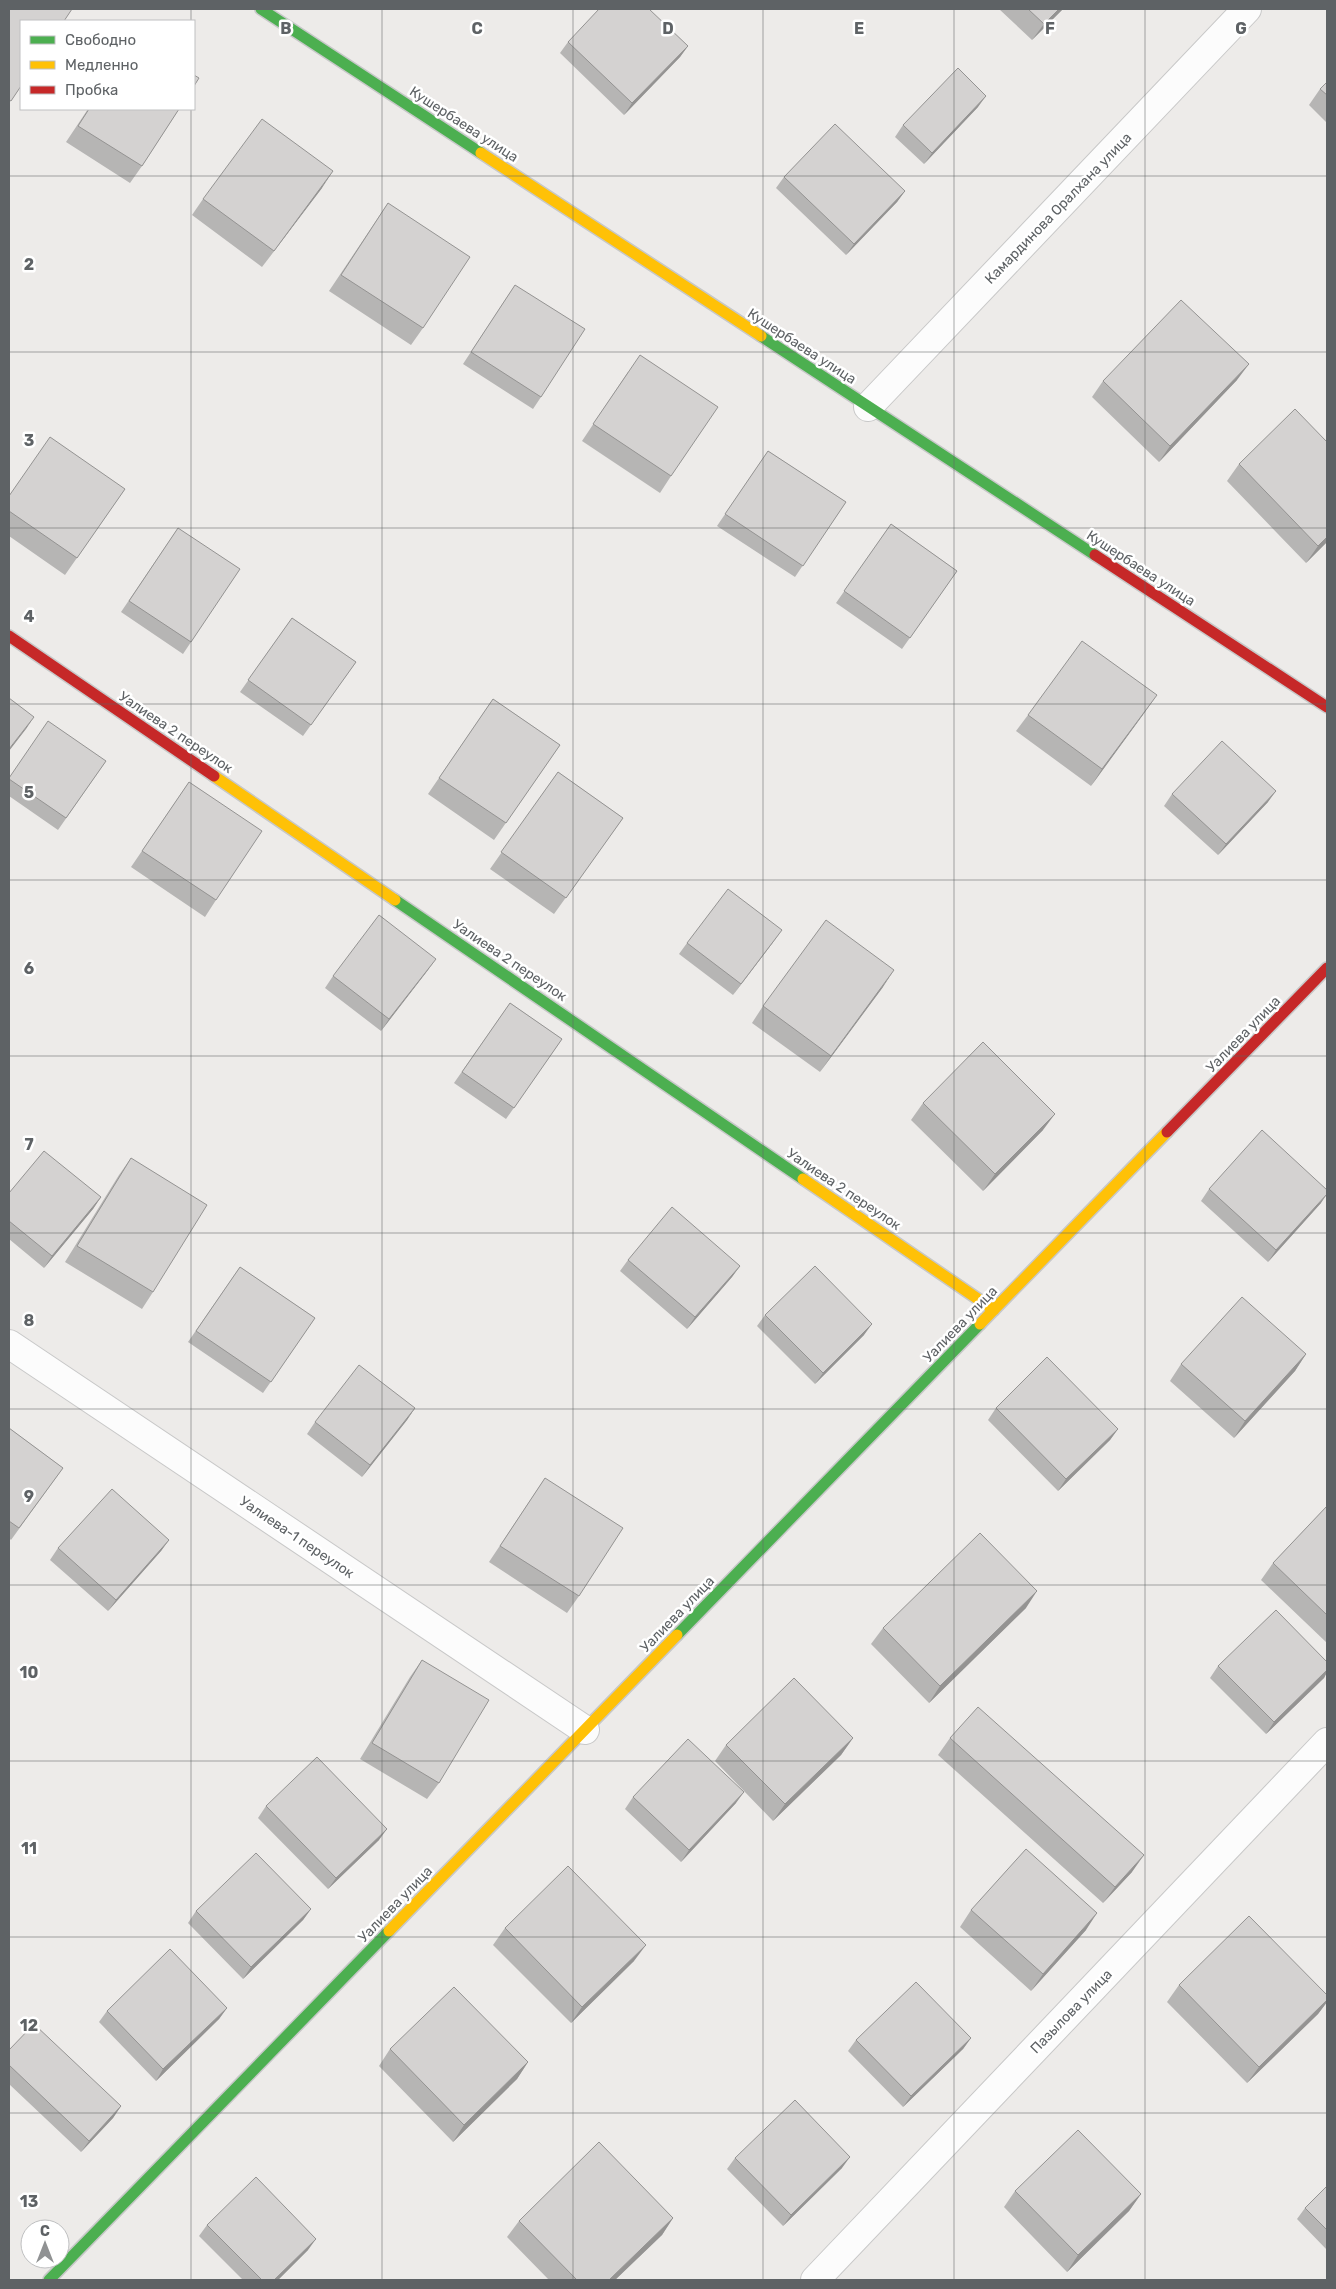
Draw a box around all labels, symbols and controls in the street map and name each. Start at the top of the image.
text: B [280,19,292,38]
text: C [471,19,483,38]
text: D [662,19,674,38]
text: E [854,19,864,38]
text: F [1045,19,1055,38]
text: G [1235,19,1247,38]
legend [20,20,195,110]
text: Свободно [65,31,136,49]
text: Медленно [65,56,138,74]
text: Пробка [65,81,118,99]
street label: Кушербаева улица [406,83,521,166]
street label: Камардинова Оралхана улица [981,129,1135,288]
text: 2 [24,255,34,274]
street label: Кушербаева улица [744,305,859,388]
text: 3 [24,431,34,450]
street label: Кушербаева улица [1083,527,1198,610]
text: 4 [24,607,35,626]
street label: Уалиева 2 переулок [115,688,236,777]
text: 5 [24,783,34,802]
street label: Уалиева 2 переулок [449,916,570,1005]
text: 6 [24,959,34,978]
street label: Уалиева улица [1203,993,1284,1076]
text: 7 [24,1135,34,1154]
street label: Уалиева 2 переулок [783,1145,904,1234]
street label: Уалиева улица [920,1283,1001,1366]
text: 8 [24,1311,35,1330]
text: 9 [24,1487,34,1506]
street label: Уалиева-1 переулок [236,1493,358,1582]
street label: Уалиева улица [637,1573,718,1656]
text: 10 [20,1663,39,1682]
text: 11 [21,1839,37,1858]
street label: Уалиева улица [355,1863,436,1946]
street label: Пазылова улица [1027,1966,1116,2057]
text: 12 [20,2016,38,2035]
text: 13 [20,2192,38,2211]
north arrow [20,2219,70,2269]
text: С [40,2223,50,2240]

